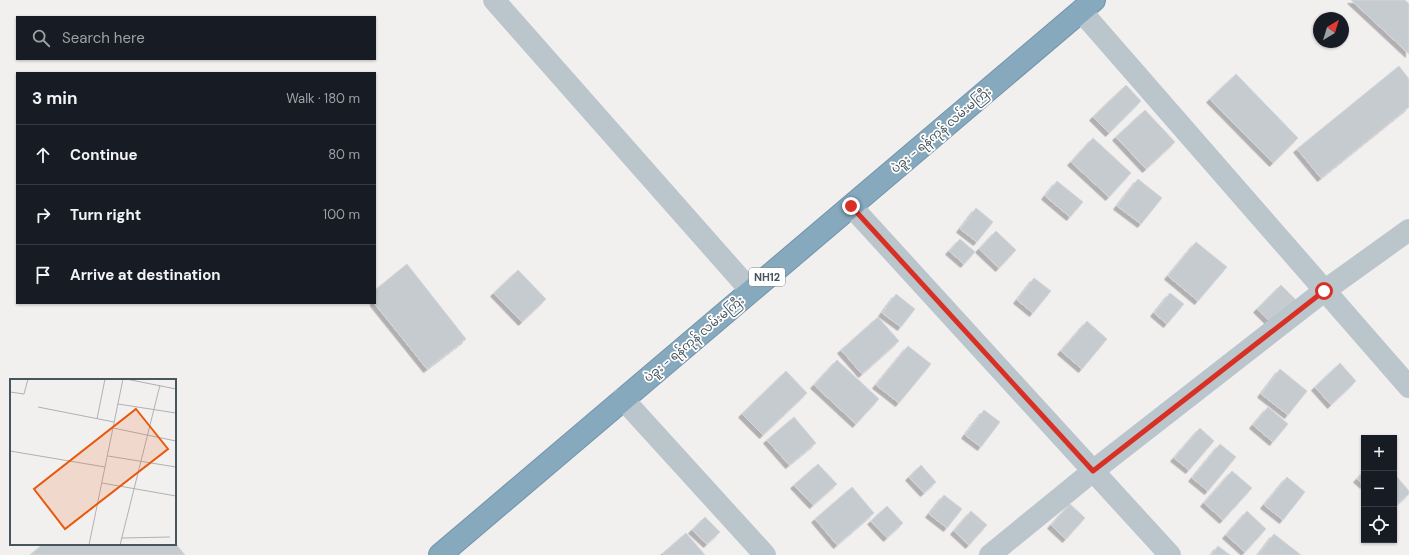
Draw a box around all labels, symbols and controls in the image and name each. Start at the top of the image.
north arrow [1313,12,1349,48]
search box [16,16,376,60]
icon: search [30,27,52,49]
text: Search here [62,28,145,48]
street label: ပဲခူး - ရန်ကုန် လမ်းမကြီး [887,83,996,178]
text: 3 min [32,87,77,109]
text: Walk · 180 m [286,90,360,107]
icon: ahead [32,144,54,166]
text: Continue [70,145,138,165]
text: 80 m [328,146,360,163]
route end [842,197,860,215]
icon: right [32,204,54,226]
text: Turn right [70,205,141,225]
text: 100 m [323,206,360,223]
icon: arrive [32,264,54,286]
text: Arrive at destination [70,265,221,285]
road number: NH12 [749,268,785,286]
route start [1315,282,1333,300]
street label: ပဲခူး - ရန်ကုန် လမ်းမကြီး [640,292,749,387]
inset map [10,379,176,545]
map controls [1361,435,1397,543]
button: + [1361,435,1397,471]
button: − [1361,471,1397,507]
button: locate [1361,507,1397,543]

